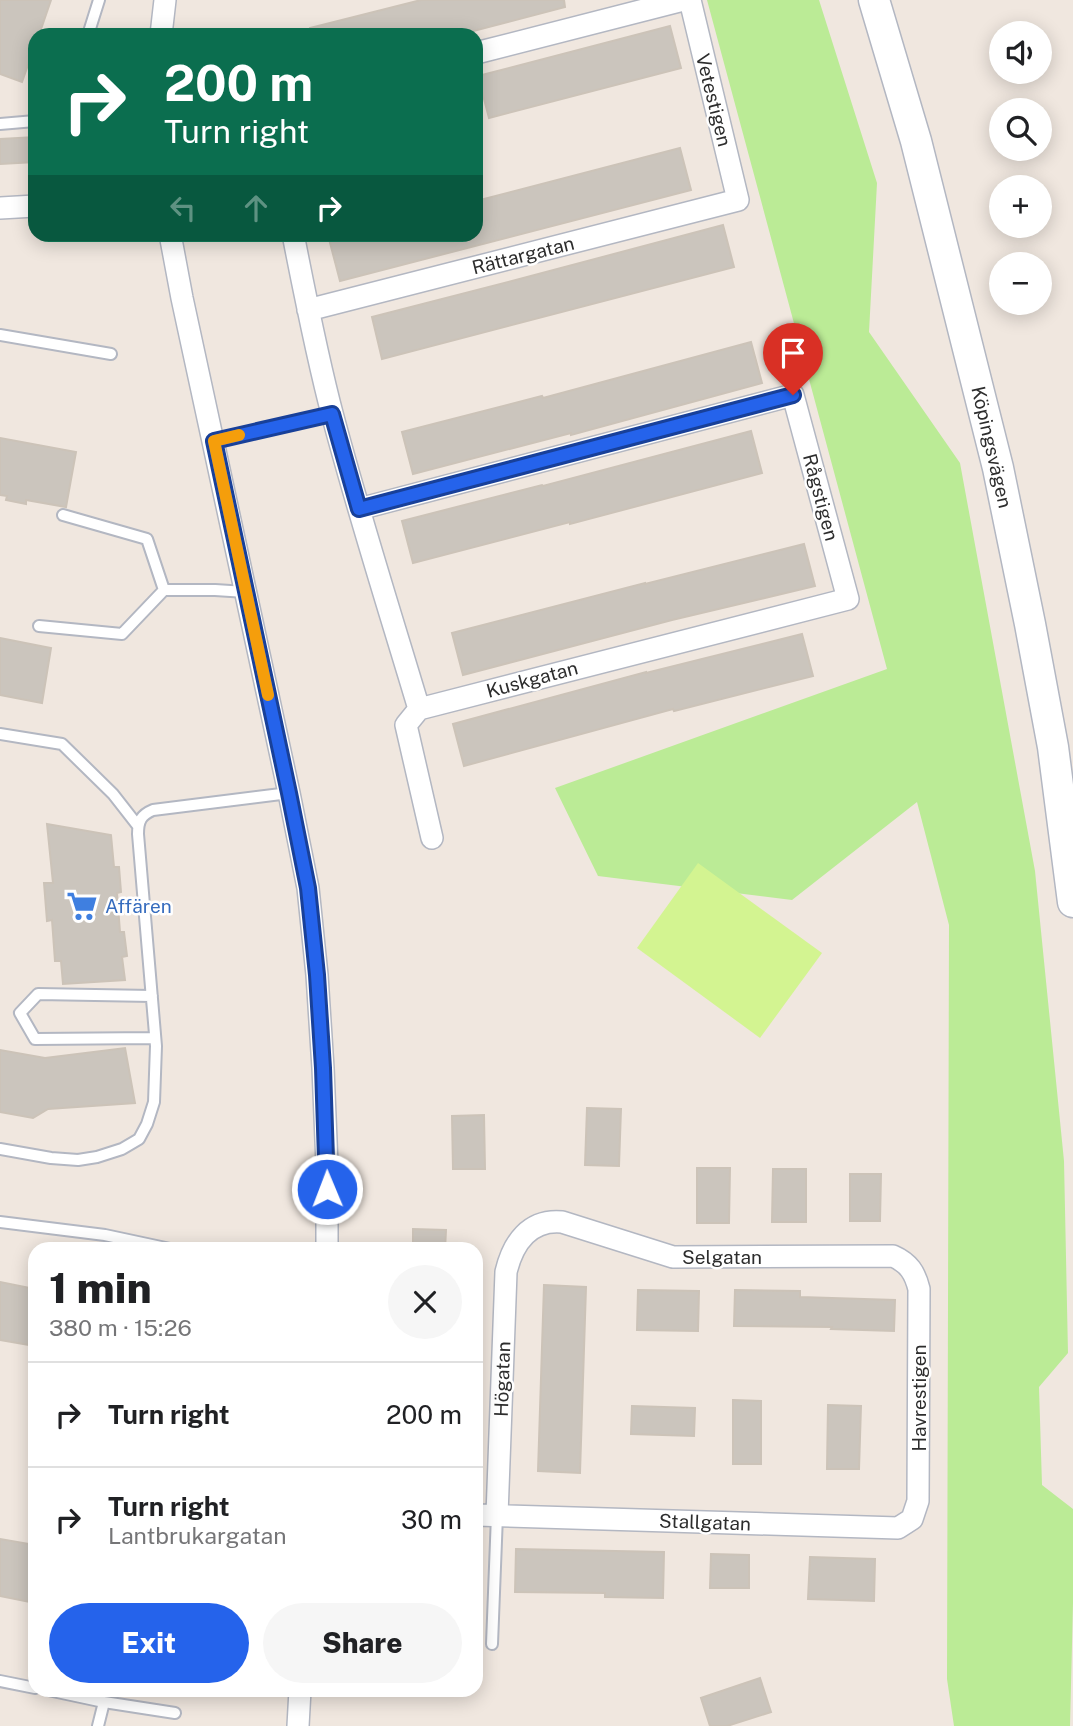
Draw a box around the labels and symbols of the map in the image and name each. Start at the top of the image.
street label: Vetestigen [692,51,736,149]
street label: Rättargatan [470,232,576,278]
pin [763,323,823,395]
street label: Köpingsvägen [967,384,1017,510]
street label: Rågstigen [799,451,843,543]
street label: Kuskgatan [484,656,580,702]
supermarket icon: Affären [65,889,99,923]
place label: Affären [105,895,172,917]
position arrow [290,1152,364,1226]
street label: Selgatan [682,1246,762,1268]
street label: Högatan [490,1341,514,1417]
street label: Havrestigen [908,1345,930,1451]
street label: Stallgatan [659,1509,751,1535]

